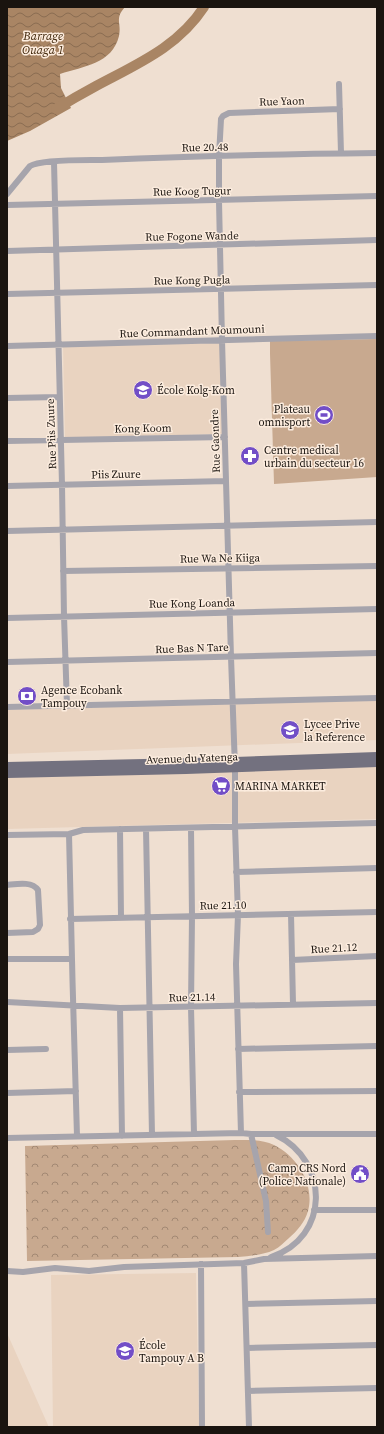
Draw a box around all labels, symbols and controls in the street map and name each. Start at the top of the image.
water label: Barrage Ouaga 1 [22,28,64,58]
street label: Rue Yaon [259,93,305,110]
street label: Rue 20.48 [181,140,229,155]
street label: Rue Koog Tugur [153,183,232,200]
street label: Rue Fogone Wande [145,228,239,245]
street label: Rue Kong Pugla [154,272,231,289]
street label: Rue Commandant Moumouni [119,321,265,342]
school or university icon: École Kolg-Kom [132,379,154,401]
place label: École Kolg-Kom [157,383,235,398]
street label: Rue Piis Zuure [43,398,60,470]
place label: Plateau omnisport [259,402,311,430]
sports icon: Plateau omnisport [313,404,335,426]
street label: Rue Gaondre [207,408,224,473]
street label: Kong Koom [114,421,172,436]
place label: Centre medical urbain du secteur 16 [264,443,365,471]
pharmacy icon: Centre medical urbain du secteur 16 [239,445,261,467]
street label: Piis Zuure [91,467,141,482]
street label: Rue Wa Ne Kiiga [180,550,261,567]
street label: Rue Kong Loanda [149,595,236,612]
street label: Rue Bas N Tare [155,640,229,657]
place label: Agence Ecobank Tampouy [41,683,123,711]
bank icon: Agence Ecobank Tampouy [16,685,38,707]
place label: Lycee Prive la Reference [304,717,365,745]
school or university icon: Lycee Prive la Reference [279,719,301,741]
street label: Avenue du Yatenga [146,749,239,768]
supermarket icon: MARINA MARKET [210,775,232,797]
place label: MARINA MARKET [235,779,326,794]
street label: Rue 21.10 [199,898,247,913]
street label: Rue 21.12 [310,940,358,957]
street label: Rue 21.14 [168,990,216,1005]
place label: Camp CRS Nord (Police Nationale) [259,1161,347,1189]
public building icon: Camp CRS Nord (Police Nationale) [349,1163,371,1185]
place label: École Tampouy A B [139,1338,204,1366]
school or university icon: École Tampouy A B [114,1340,136,1362]

